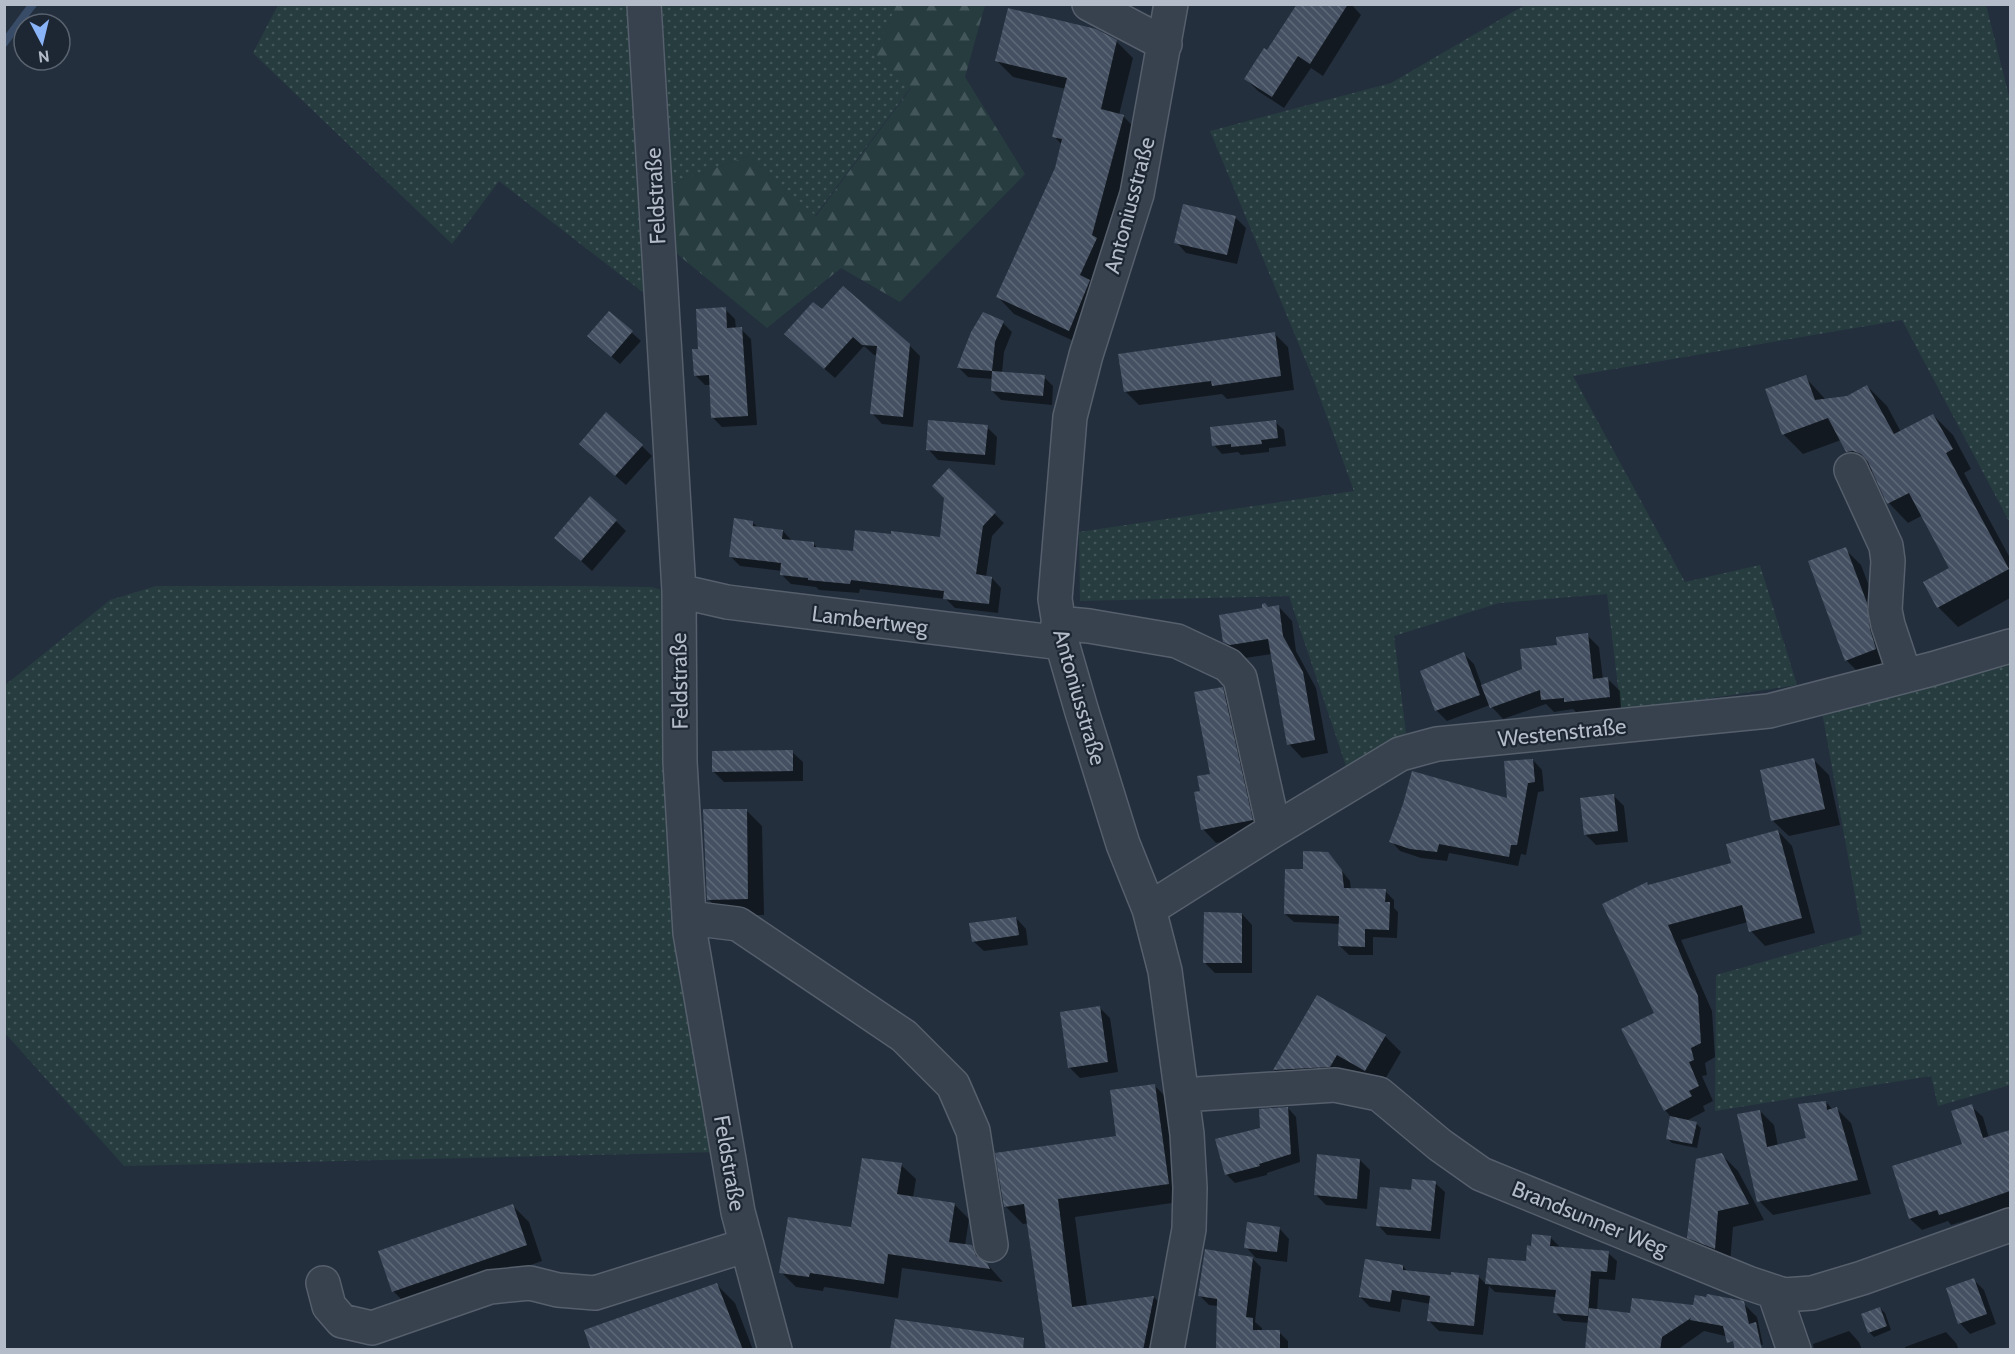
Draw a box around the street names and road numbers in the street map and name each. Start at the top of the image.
street label: Antoniusstraße [1098,134,1161,276]
street label: Feldstraße [639,147,672,245]
street label: Lambertweg [810,600,931,641]
street label: Antoniusstraße [1047,626,1112,768]
street label: Feldstraße [665,632,694,730]
street label: Westenstraße [1497,712,1628,753]
street label: Feldstraße [708,1113,751,1213]
street label: Brandsunner Weg [1508,1175,1673,1262]

